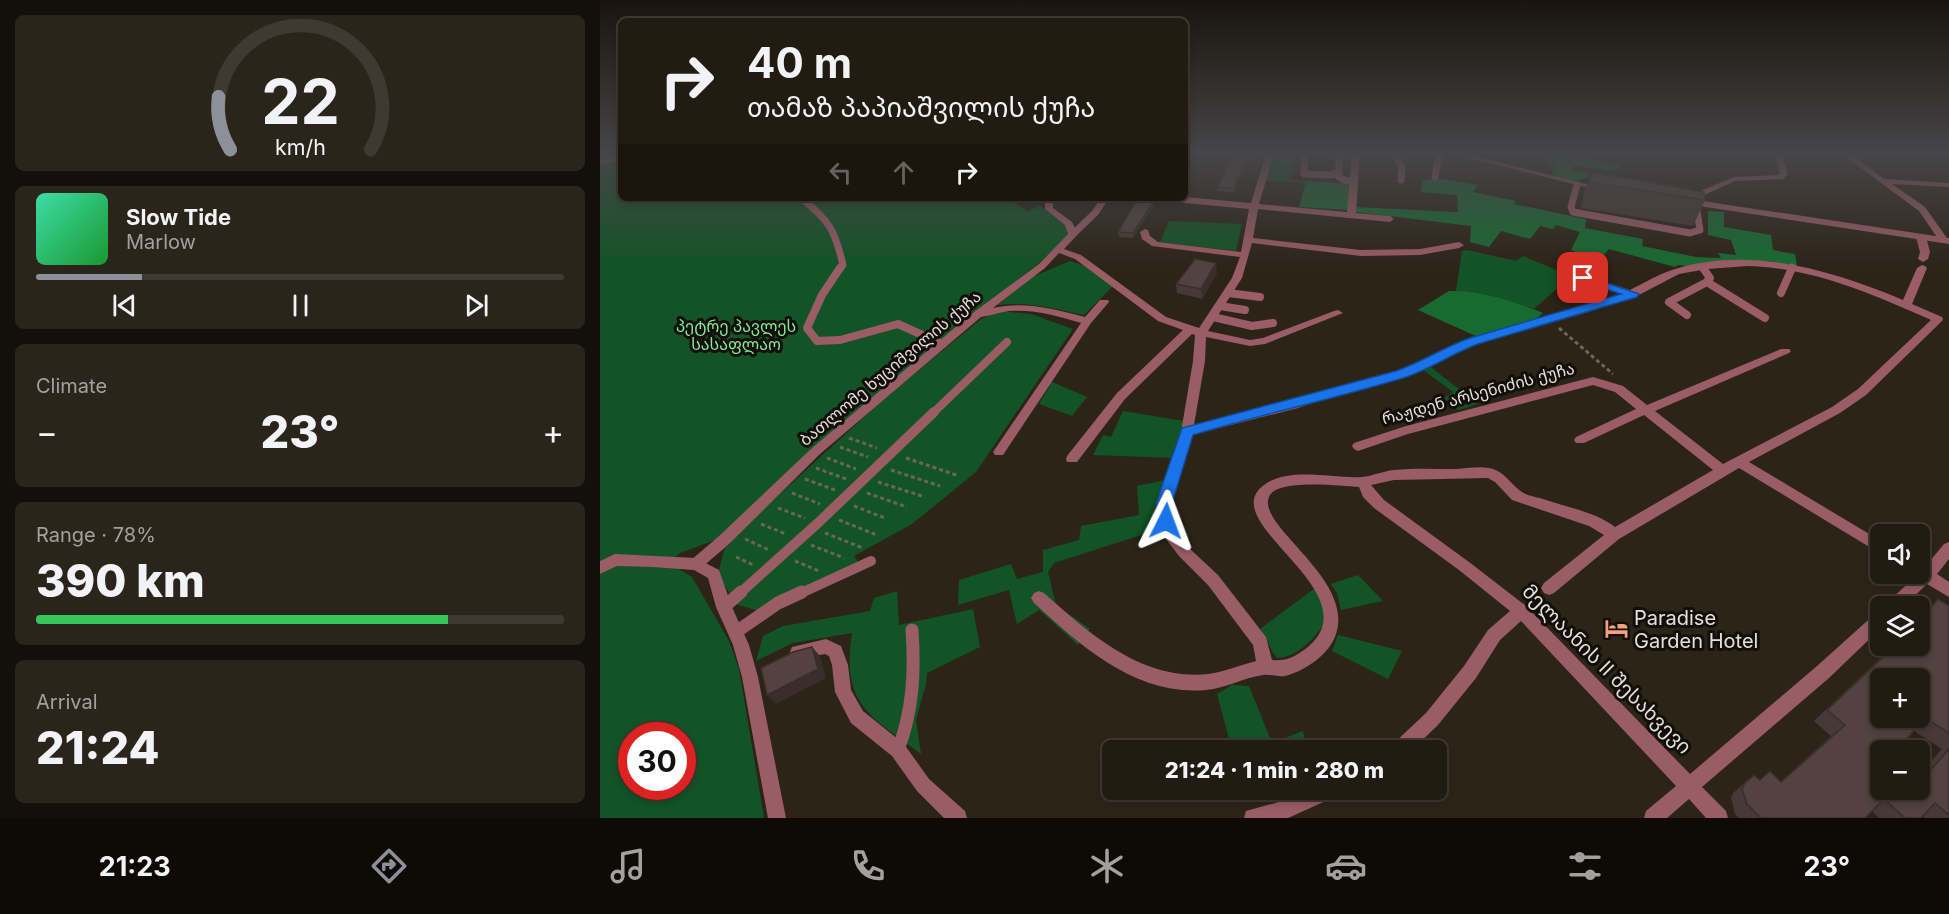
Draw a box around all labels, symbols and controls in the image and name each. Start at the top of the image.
text: 40 m [747,37,852,88]
icon: right [648,42,726,120]
text: 22 [261,64,339,139]
text: თამაზ პაპიაშვილის ქუჩა [747,91,1095,124]
text: km/h [275,134,325,160]
icon: left [824,156,857,189]
icon: ahead [887,156,920,189]
icon: right [950,156,983,189]
text: Slow Tide [126,204,231,230]
text: Marlow [126,230,196,254]
pin [1557,252,1608,303]
icon: arrive [1566,261,1599,294]
street label: ბათლომე ხუციშვილის ქუჩა [795,286,986,451]
icon: previous [108,289,141,322]
icon: pause [284,289,317,322]
icon: next [460,289,493,322]
park label: პეტრე პავლეს სასაფლაო [676,316,796,355]
street label: რაჟდენ არსენიძის ქუჩა [1380,358,1577,429]
text: Climate [36,374,107,398]
text: 23° [261,404,339,459]
text: − [36,412,58,452]
text: + [542,412,564,452]
position arrow [1134,489,1198,553]
text: Range · 78% [36,523,156,547]
map controls [1870,524,1930,800]
button: sound [1870,524,1930,584]
text: 390 km [36,553,205,608]
street label: მელაანის II შესახვევი [1517,579,1697,759]
button: layers [1870,596,1930,656]
place label: Paradise Garden Hotel [1634,606,1758,653]
hotel icon: Paradise Garden Hotel [1603,616,1629,642]
button: + [1870,668,1930,728]
text: Arrival [36,690,98,714]
text: 21:24 [36,720,159,775]
speed limit sign: 30 [618,722,696,800]
button: − [1870,740,1930,800]
text: 21:24 · 1 min · 280 m [1165,757,1384,783]
icon: directions [368,845,410,887]
icon: music [607,845,649,887]
icon: phone [847,845,889,887]
icon: climate [1086,845,1128,887]
icon: car [1325,845,1367,887]
icon: filters [1564,845,1606,887]
text: 21:23 [99,850,171,883]
text: 23° [1804,850,1850,883]

